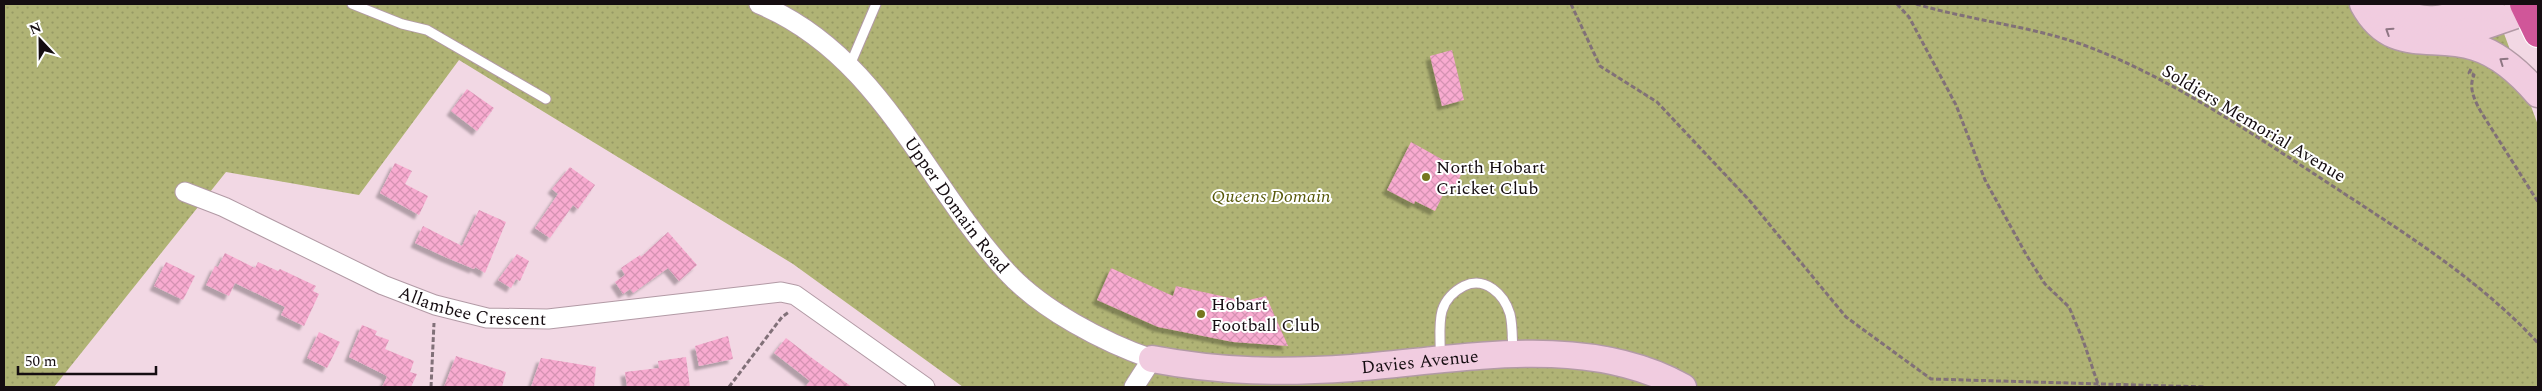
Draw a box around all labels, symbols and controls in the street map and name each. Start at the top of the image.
north arrow [15,15,65,65]
text: N [26,17,45,40]
one-way arrow [2386,28,2395,37]
street label: Soldiers Memorial Avenue [2157,58,2351,189]
one-way arrow [2499,58,2509,67]
street label: Upper Domain Road [897,131,1015,280]
place label: North Hobart Cricket Club [1436,154,1545,202]
marker: North Hobart Cricket Club [1420,171,1432,183]
park label: Queens Domain [1211,183,1331,210]
street label: Allambee Crescent [394,279,547,333]
place label: Hobart Football Club [1211,291,1320,339]
marker: Hobart Football Club [1195,308,1207,320]
street label: Davies Avenue [1360,343,1479,381]
scale bar [18,344,155,376]
text: 50 m [25,350,57,373]

